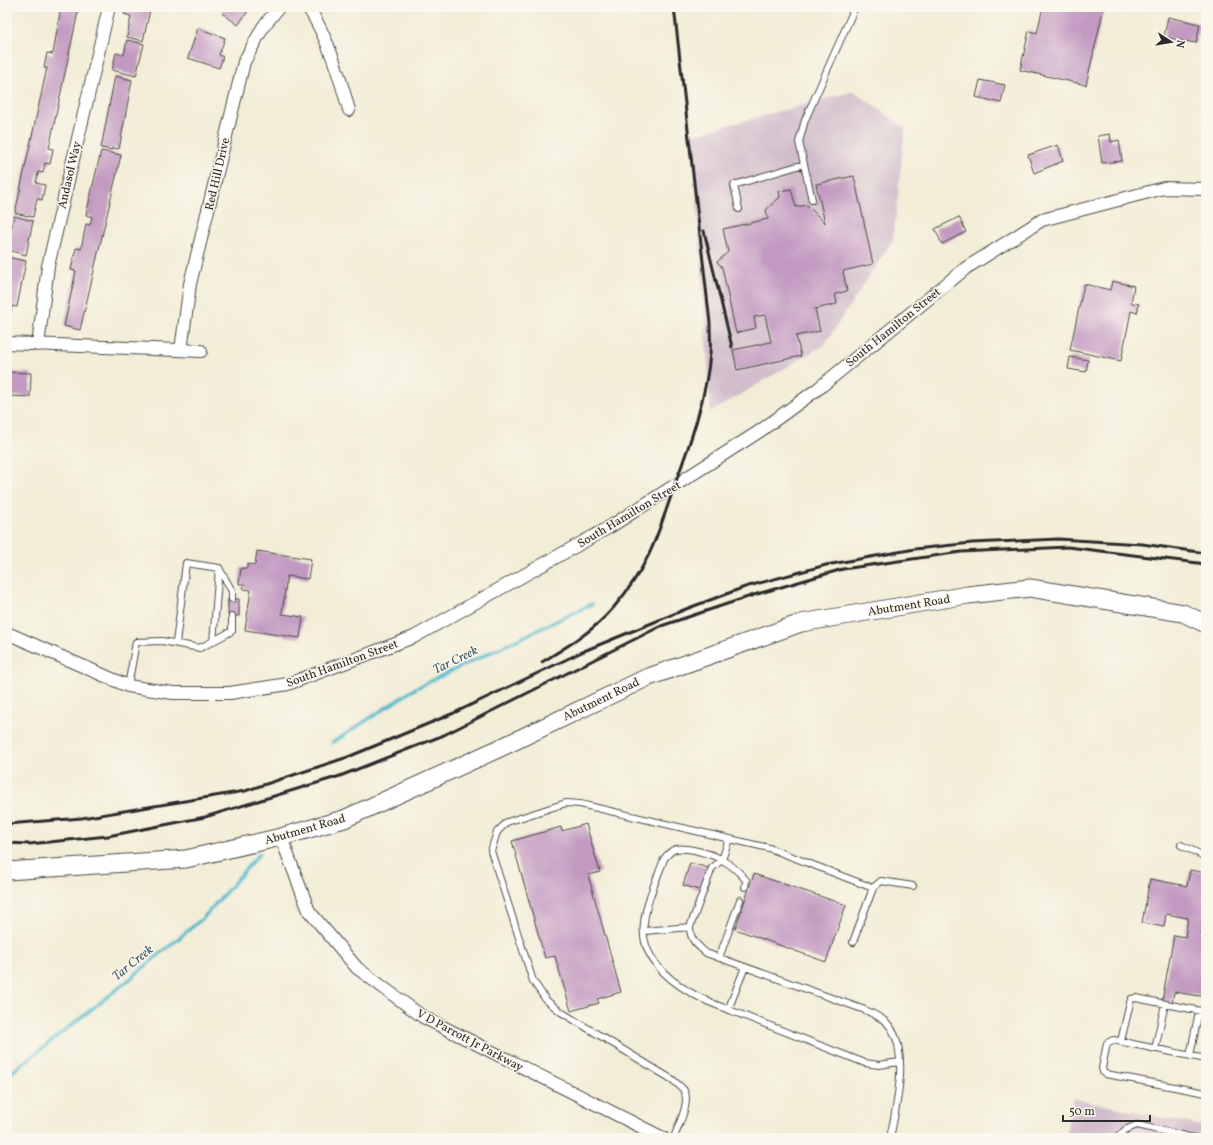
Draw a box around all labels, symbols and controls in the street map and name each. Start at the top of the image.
north arrow [1151,22,1191,62]
text: N [1171,38,1187,49]
street label: Red Hill Drive [202,136,234,212]
street label: Andasol Way [54,139,86,210]
street label: South Hamilton Street [843,284,944,371]
street label: South Hamilton Street [575,478,684,552]
street label: Abutment Road [867,592,952,620]
street label: South Hamilton Street [284,636,400,692]
water label: Tar Creek [430,642,481,679]
street label: Abutment Road [561,674,643,725]
street label: Abutment Road [263,811,348,849]
water label: Tar Creek [109,941,158,986]
street label: V D Parrott Jr Parkway [413,1006,526,1076]
scale bar [1063,1097,1150,1123]
text: 50 m [1069,1104,1095,1120]

